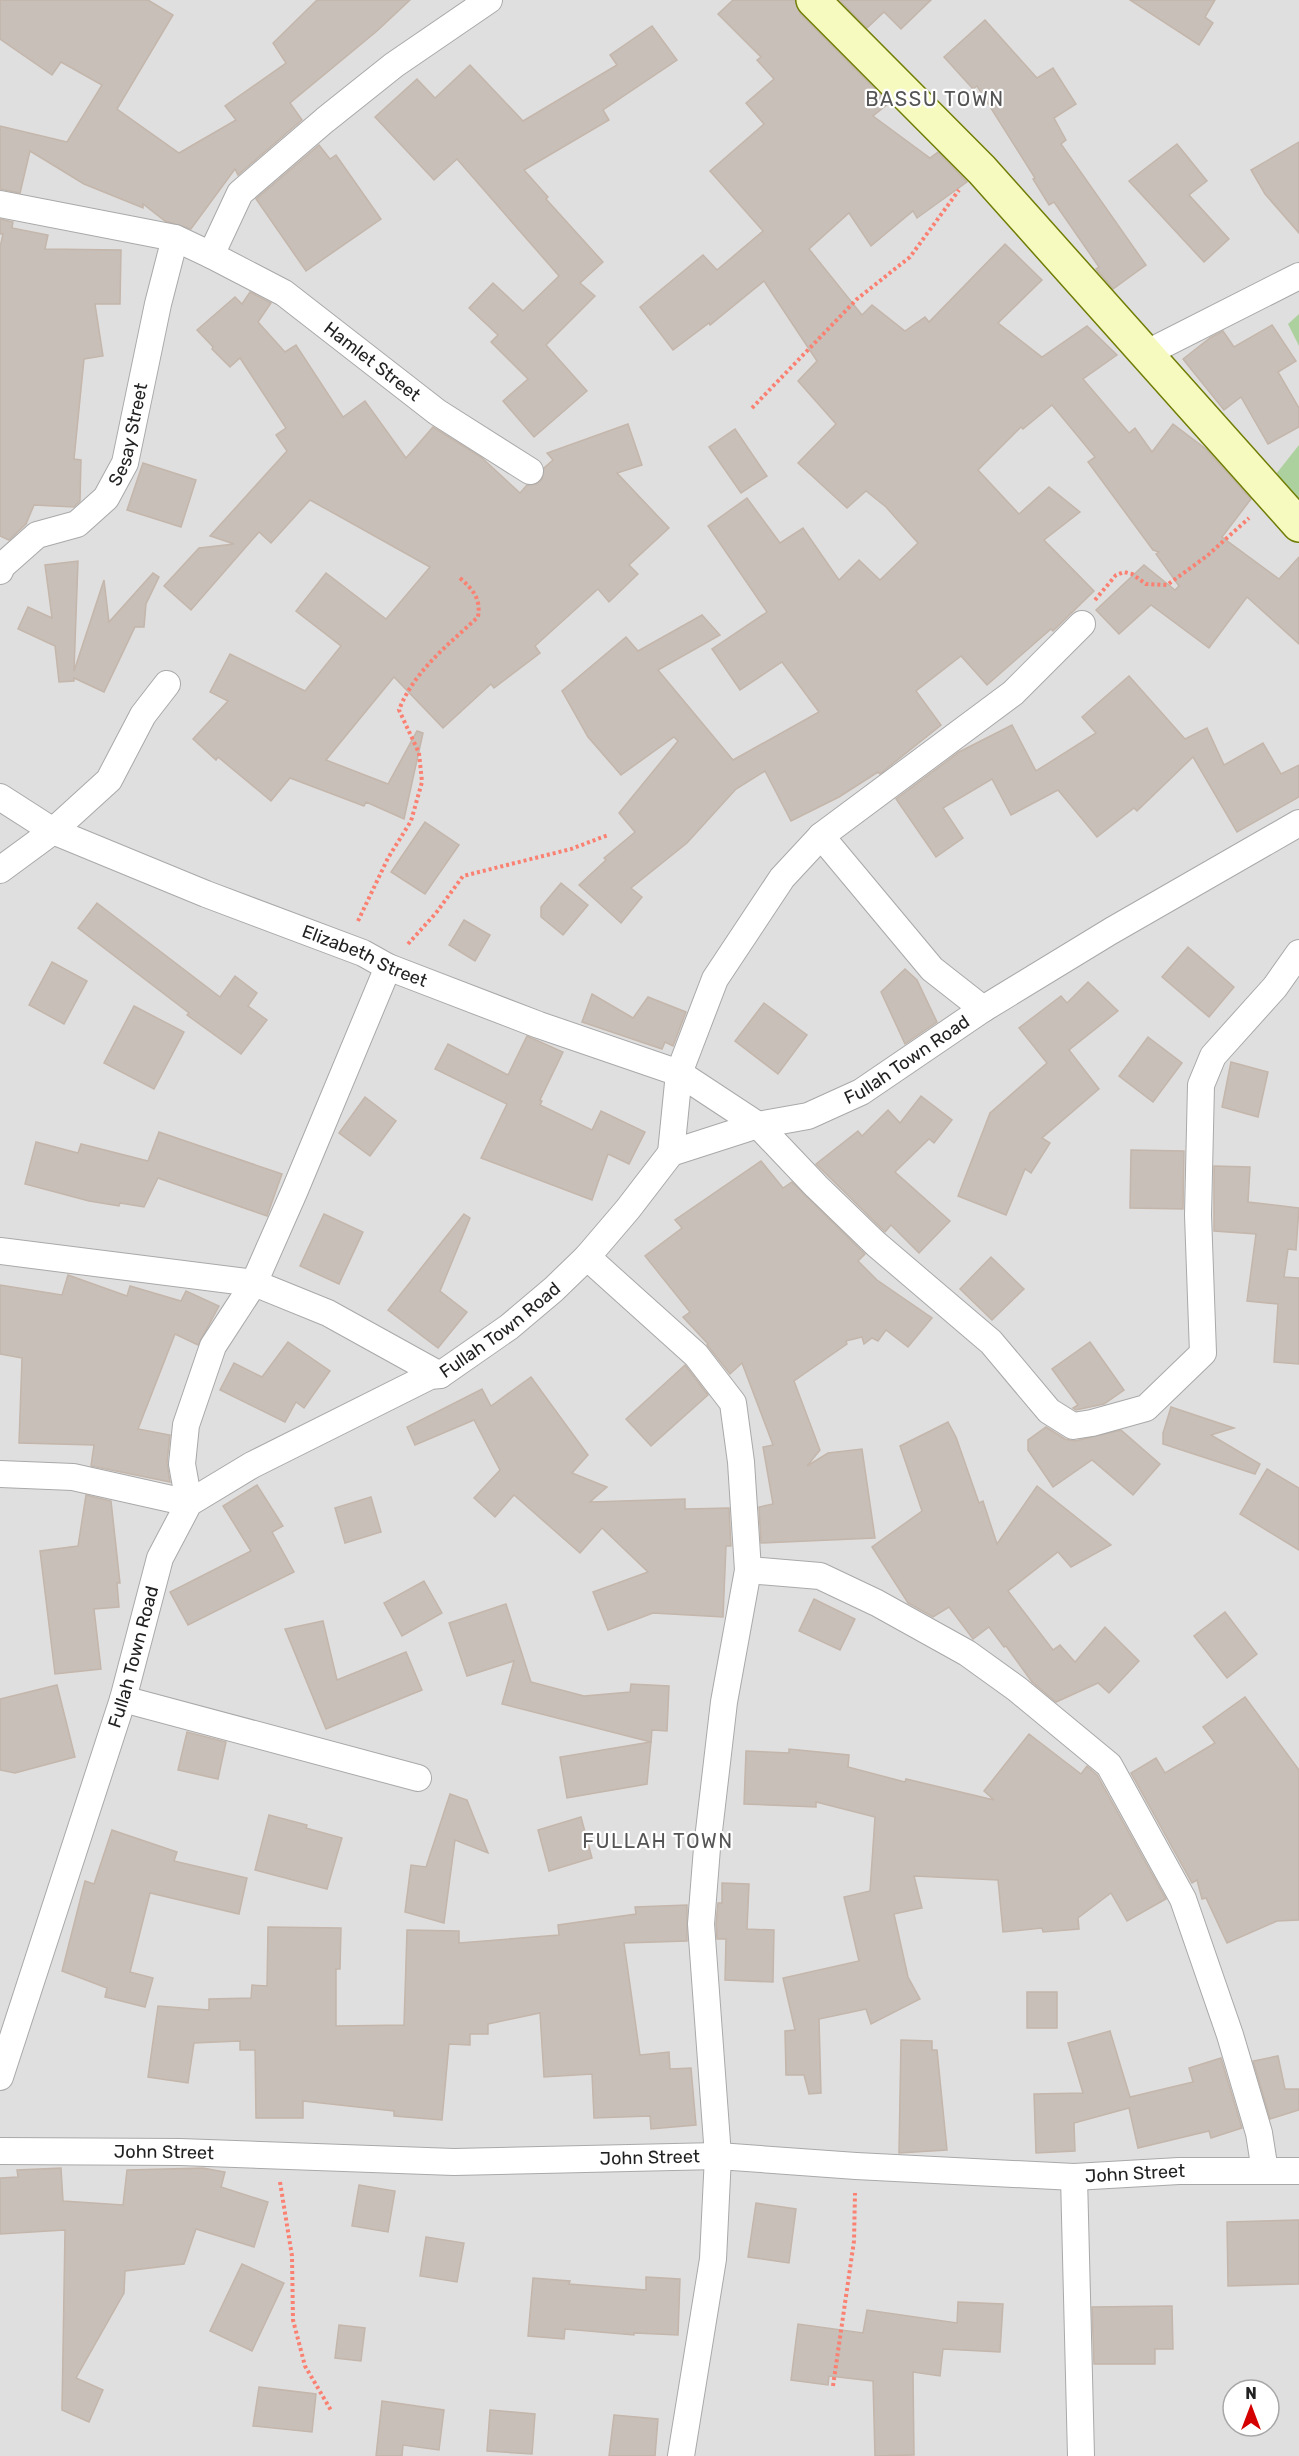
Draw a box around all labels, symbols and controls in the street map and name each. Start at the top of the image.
district label: BASSU TOWN [865,87,1005,111]
street label: Hamlet Street [319,317,425,406]
street label: Sesay Street [104,381,152,490]
street label: Elizabeth Street [299,920,430,992]
street label: Fullah Town Road [841,1010,974,1109]
street label: Fullah Town Road [435,1277,565,1383]
street label: Fullah Town Road [103,1584,163,1730]
district label: FULLAH TOWN [582,1829,734,1853]
street label: John Street [114,2141,214,2164]
street label: John Street [599,2145,700,2170]
street label: John Street [1084,2160,1185,2187]
north arrow [1221,2378,1281,2438]
text: N [1245,2384,1257,2403]

